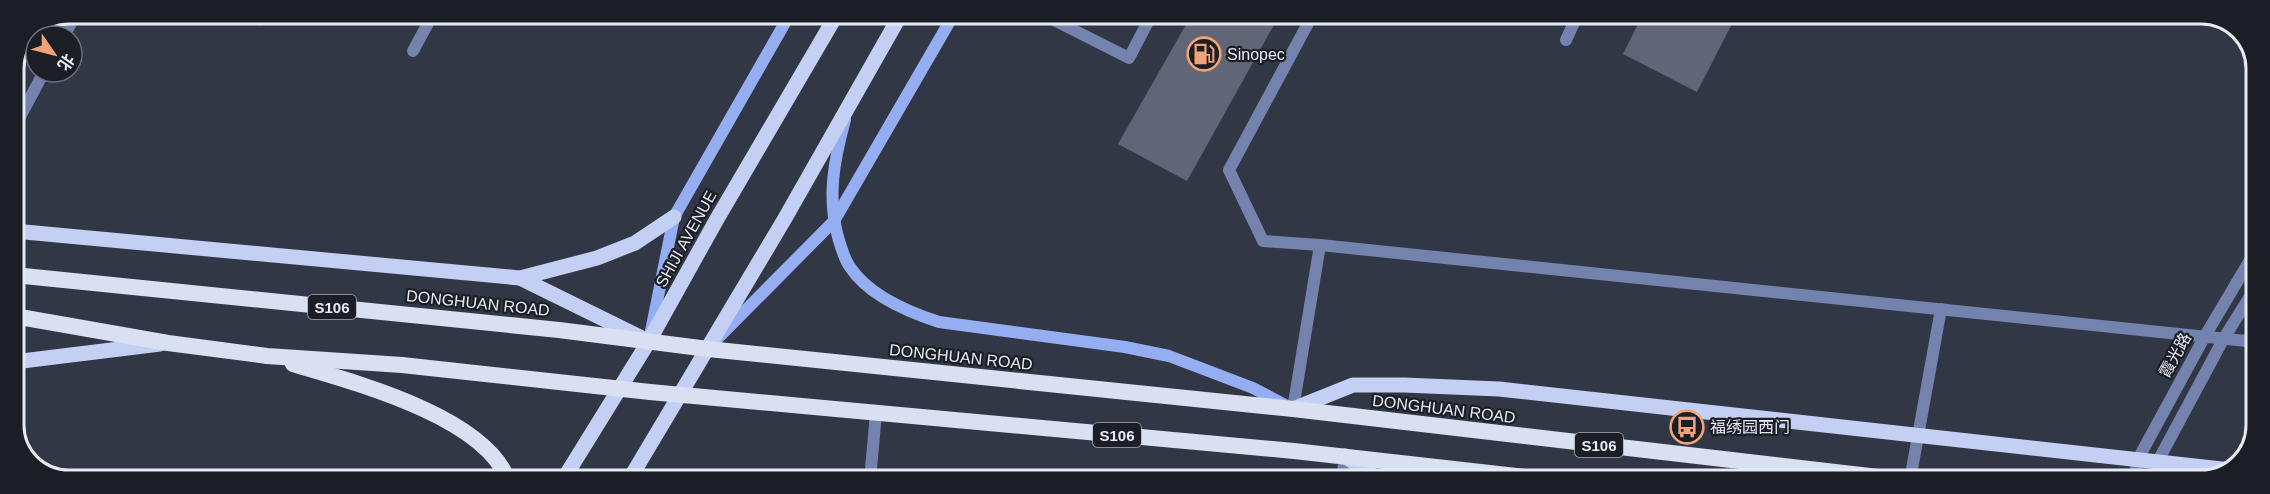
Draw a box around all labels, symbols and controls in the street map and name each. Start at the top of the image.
north arrow [24,24,84,84]
fuel station icon: Sinopec [1186,36,1222,72]
place label: Sinopec [1227,46,1285,63]
text: 北 [54,51,77,74]
street label: SHIJI AVENUE [653,188,719,290]
street label: DONGHUAN ROAD [405,287,551,319]
road number: S106 [308,295,356,319]
street label: 霞光路 [2156,330,2194,380]
street label: DONGHUAN ROAD [888,341,1034,373]
street label: DONGHUAN ROAD [1371,392,1517,426]
bus stop icon: 福绣园西门 [1669,409,1705,445]
place label: 福绣园西门 [1710,419,1790,436]
road number: S106 [1093,423,1141,447]
road number: S106 [1575,433,1623,457]

